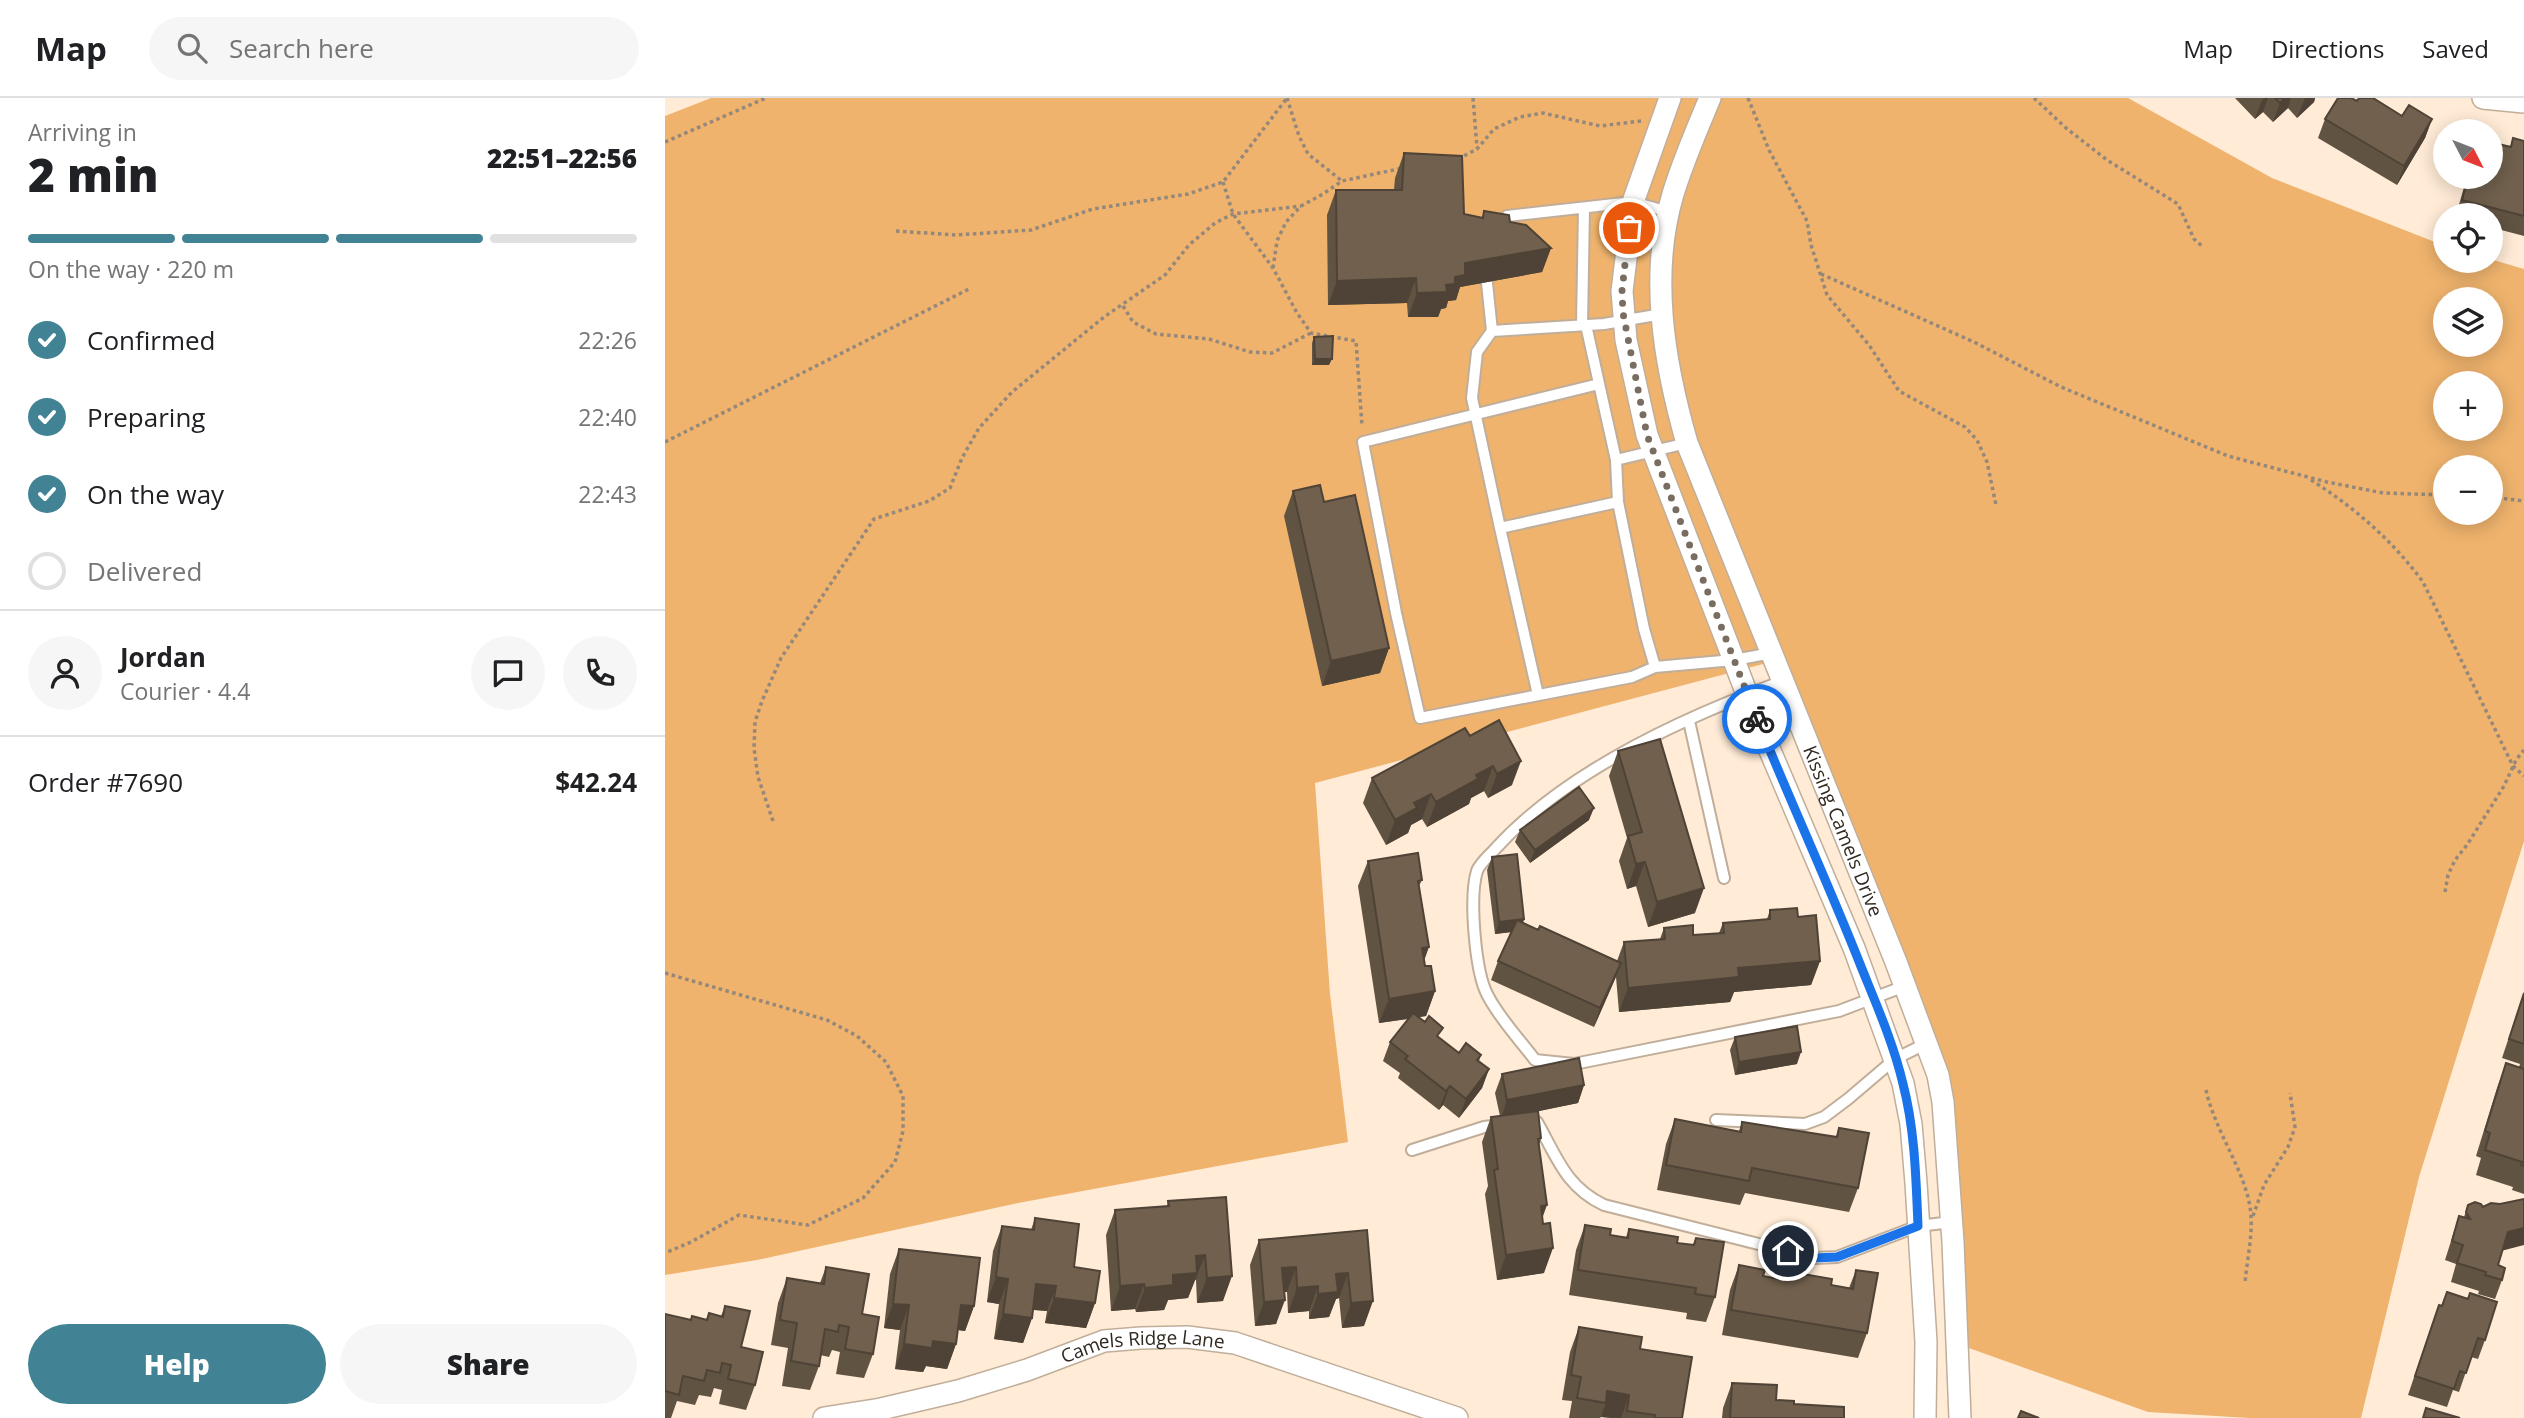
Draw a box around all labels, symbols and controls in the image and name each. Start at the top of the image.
search box [149,17,639,80]
text: Map [35,26,107,71]
icon: search [173,29,211,67]
text: Search here [229,30,374,66]
text: Map [2183,32,2233,65]
text: Directions [2271,32,2384,65]
text: Saved [2422,32,2489,65]
text: Arriving in [28,116,137,148]
north arrow [2433,119,2503,189]
map controls [2433,119,2503,525]
text: 22:51–22:56 [487,140,637,176]
text: 2 min [28,143,159,205]
pin [1599,198,1659,258]
button: locate [2433,203,2503,273]
icon: bag [1610,209,1648,247]
text: On the way · 220 m [28,253,234,285]
button: layers [2433,287,2503,357]
icon: check [28,321,66,359]
text: Confirmed [87,322,215,358]
text: 22:26 [578,324,637,356]
button: + [2433,371,2503,441]
icon: check [28,398,66,436]
text: Preparing [87,399,205,435]
text: 22:40 [578,401,637,433]
button: − [2433,455,2503,525]
icon: check [28,475,66,513]
text: On the way [87,476,224,512]
text: 22:43 [578,478,637,510]
text: Delivered [87,553,202,589]
button: person [28,636,102,710]
button: chat [471,636,545,710]
button: phone [563,636,637,710]
text: Jordan [120,639,206,675]
text: Courier · 4.4 [120,675,250,707]
courier [1722,684,1792,754]
icon: bike [1738,700,1776,738]
street label: Kissing Camels Drive [1797,742,1889,920]
text: Order #7690 [28,764,183,800]
text: $42.24 [555,764,637,800]
pin [1758,1221,1818,1281]
icon: home [1769,1232,1807,1270]
street label: Camels Ridge Lane [1057,1323,1226,1369]
button: Help [28,1324,326,1404]
button: Share [340,1324,637,1404]

